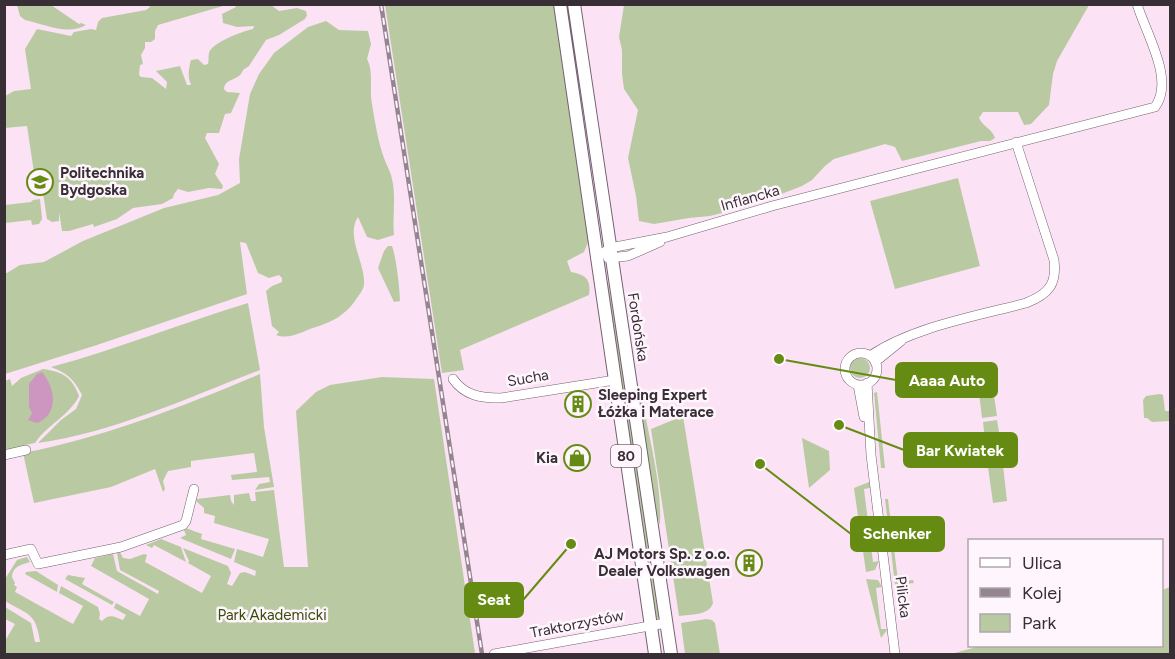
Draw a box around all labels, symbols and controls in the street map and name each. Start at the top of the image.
place label: Politechnika Bydgoska [60,164,144,199]
school or university icon: Politechnika Bydgoska [25,167,55,197]
street label: Inflancka [719,181,781,215]
street label: Fordońska [624,291,652,363]
callout: Aaaa Auto [896,363,997,397]
street label: Sucha [506,366,550,390]
text: Aaaa Auto [909,371,985,390]
place label: Sleeping Expert Łóżka i Materace [598,386,715,421]
building icon: Sleeping Expert Łóżka i Materace [563,389,593,419]
callout: Bar Kwiatek [904,433,1017,467]
text: Bar Kwiatek [916,441,1004,460]
shop icon: Kia [562,443,592,473]
road number: 80 [611,445,641,467]
place label: Kia [536,449,558,467]
callout: Schenker [851,517,944,551]
text: Schenker [863,524,931,543]
legend [968,539,1163,647]
place label: AJ Motors Sp. z o.o. Dealer Volkswagen [594,545,730,580]
building icon: AJ Motors Sp. z o.o. Dealer Volkswagen [734,548,764,578]
text: Ulica [1022,552,1062,574]
street label: Pilicka [892,575,914,619]
text: Kolej [1022,582,1062,604]
callout: Seat [465,583,523,617]
text: Seat [477,590,511,609]
park label: Park Akademicki [217,606,327,624]
street label: Traktorzystów [529,606,626,642]
text: Park [1022,612,1057,634]

